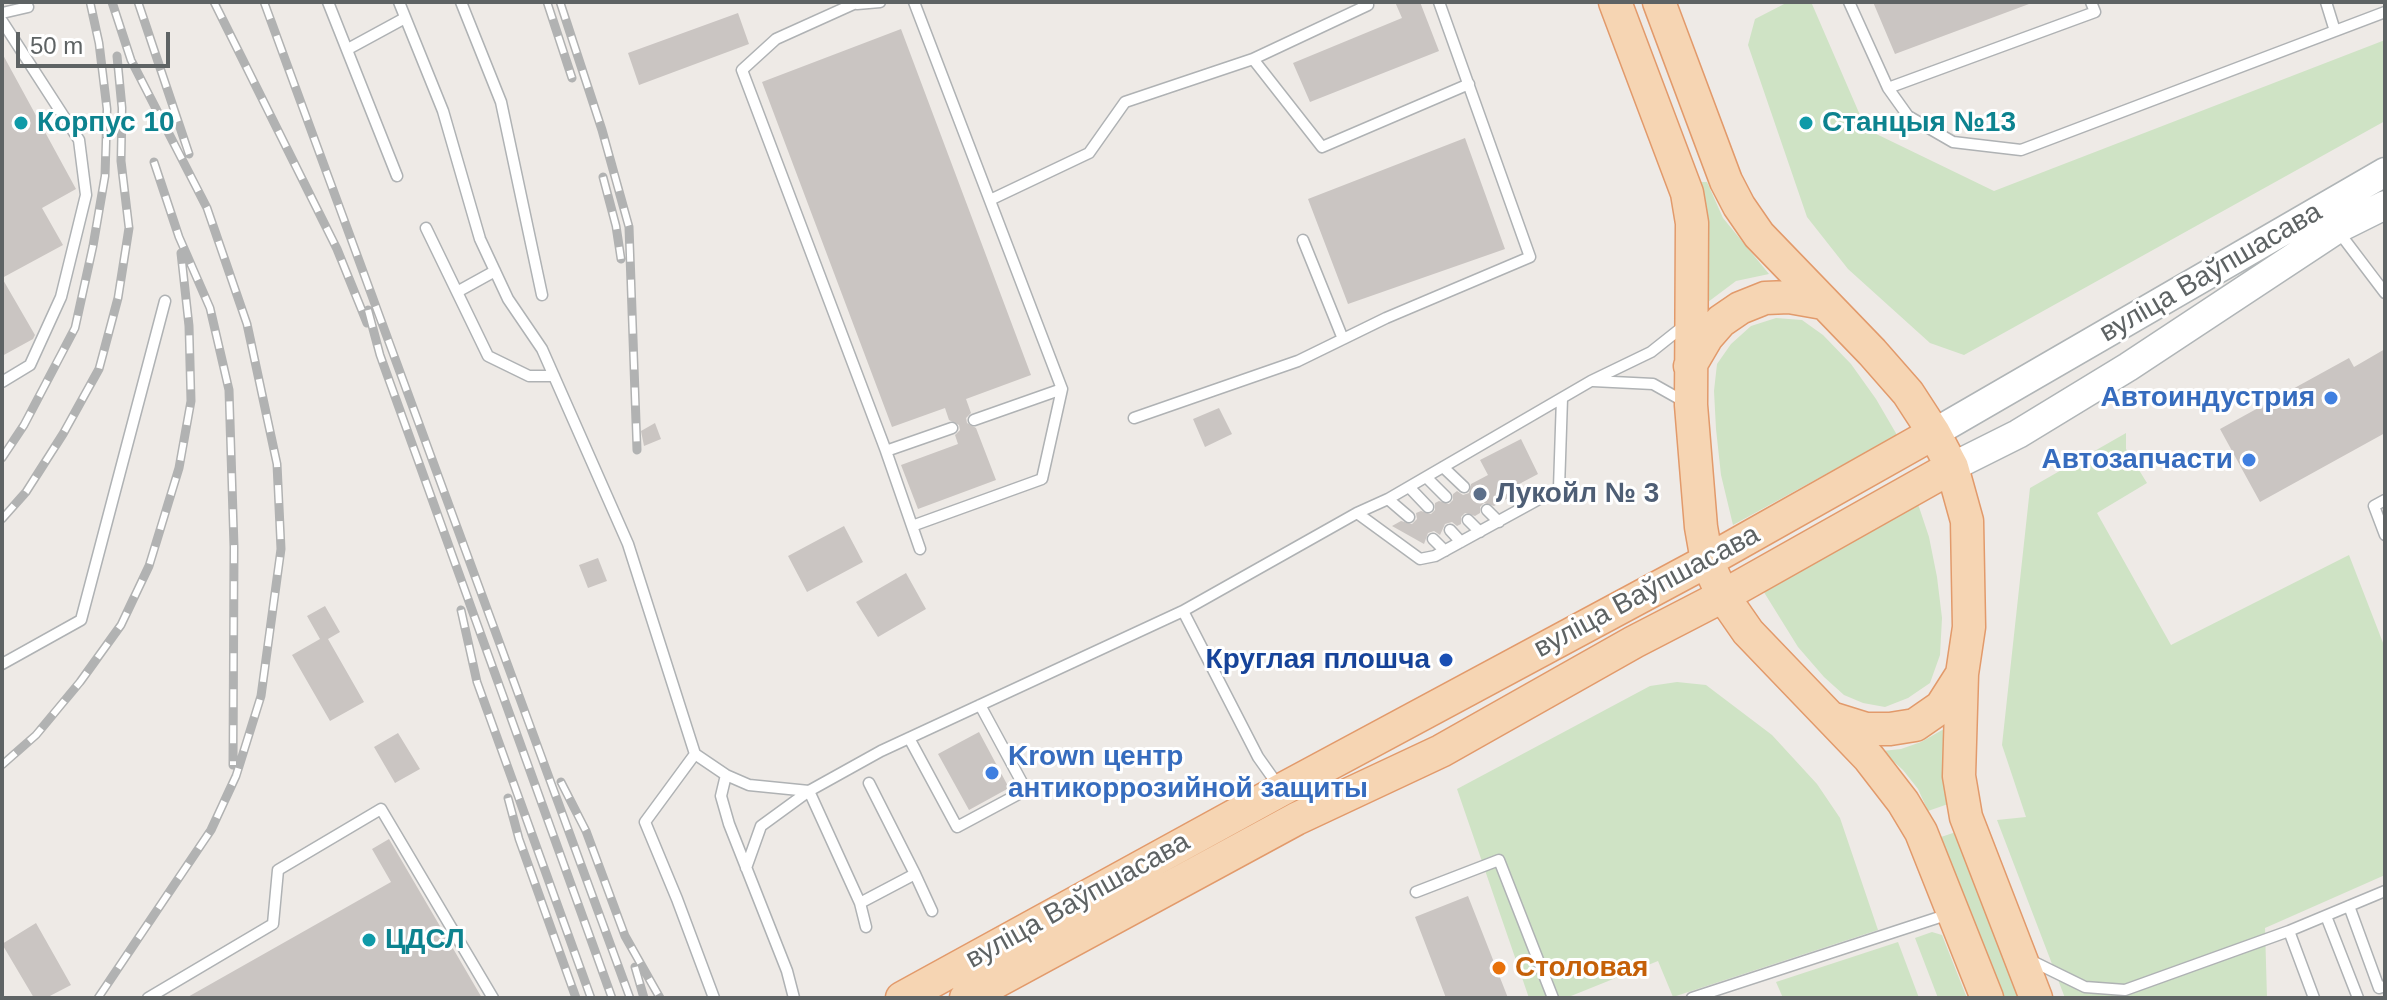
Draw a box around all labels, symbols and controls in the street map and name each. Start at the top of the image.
scale bar [20,16,174,66]
text: 50 m [30,32,83,59]
place label: Корпус 10 [37,106,175,140]
place label: Станцыя №13 [1822,106,2016,140]
marker: Корпус 10 [12,114,30,132]
marker: Станцыя №13 [1797,114,1815,132]
street label: вуліца Ваўпшасава [2094,196,2328,350]
place label: Автоиндустрия [2100,381,2315,415]
marker: Автоиндустрия [2322,389,2340,407]
place label: Автозапчасти [2041,443,2233,477]
marker: Автозапчасти [2240,451,2258,469]
place label: Лукойл № 3 [1496,477,1659,511]
marker: Лукойл № 3 [1471,485,1489,503]
street label: вуліца Ваўпшасава [1528,518,1766,666]
place label: Круглая плошча [1206,643,1430,677]
marker: Круглая плошча [1437,651,1455,669]
place label: Krown центр антикоррозийной защиты [1008,740,1368,806]
marker: Krown центр антикоррозийной защиты [983,764,1001,782]
street label: вуліца Ваўпшасава [960,826,1196,976]
place label: ЦДСЛ [385,923,465,957]
marker: ЦДСЛ [360,931,378,949]
place label: Столовая [1515,951,1648,985]
marker: Столовая [1490,959,1508,977]

